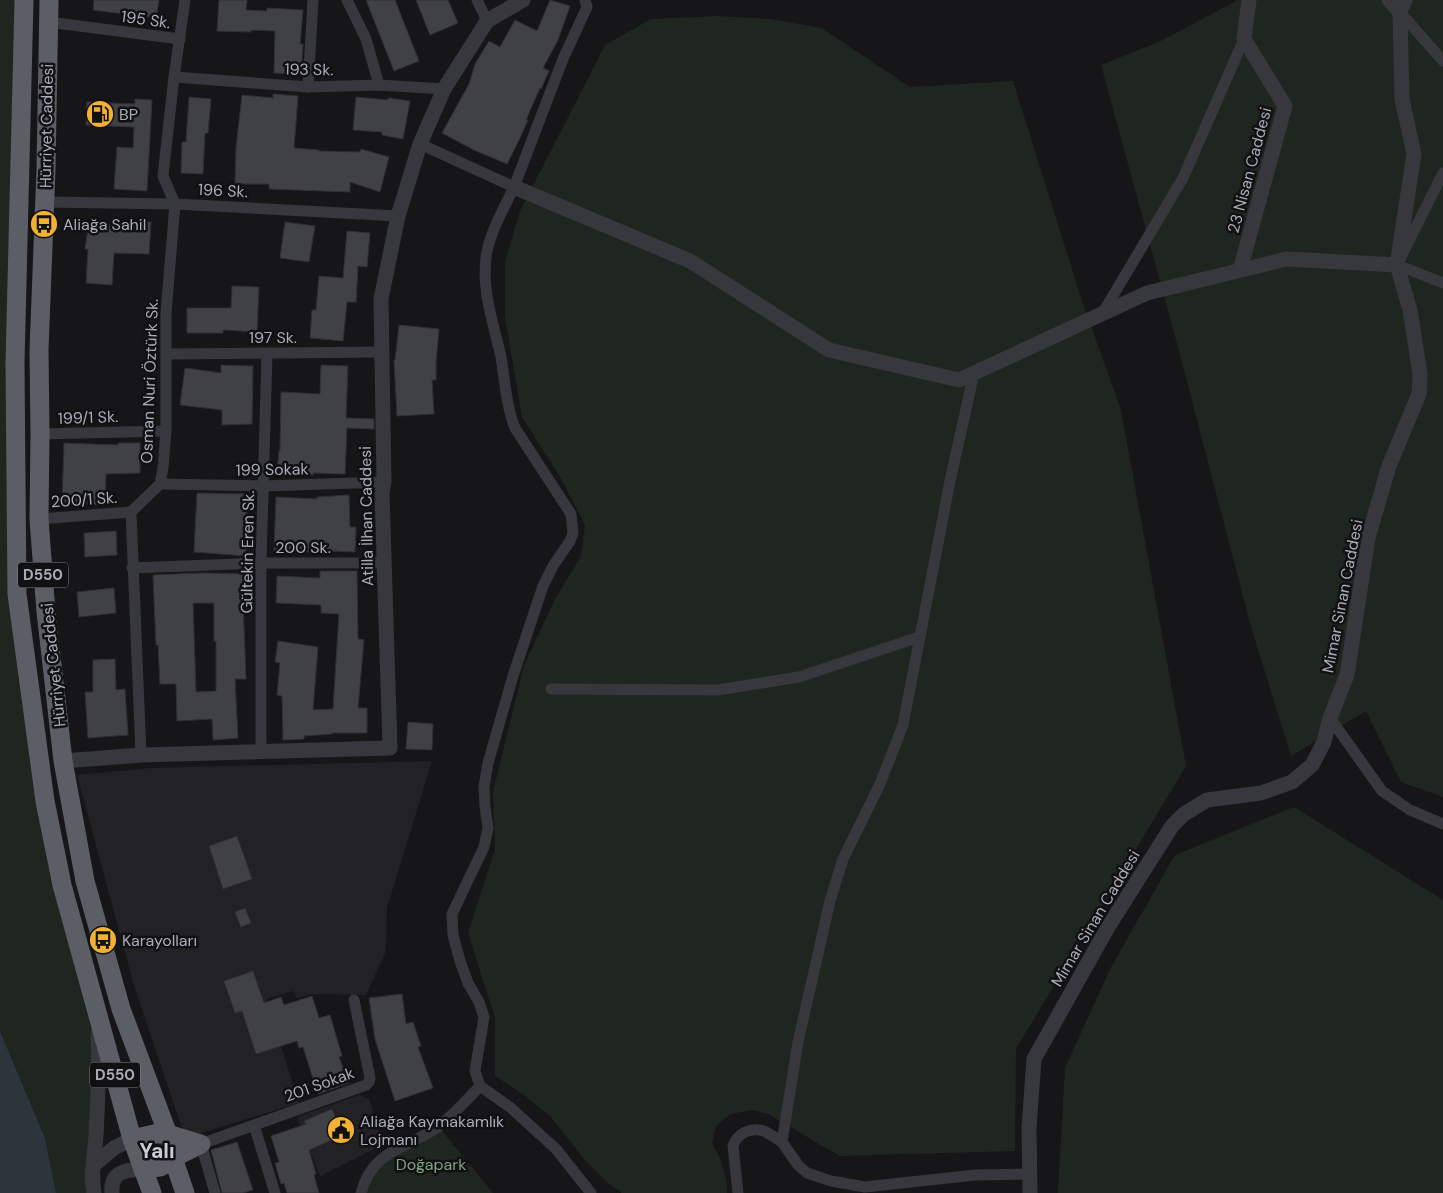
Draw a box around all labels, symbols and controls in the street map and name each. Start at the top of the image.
street label: 195 Sk. [120,6,172,33]
street label: 193 Sk. [284,59,334,80]
street label: Hürriyet Caddesi [35,64,58,188]
fuel station icon: BP [85,99,115,129]
place label: BP [119,104,138,125]
street label: 23 Nisan Caddesi [1223,105,1276,235]
street label: 196 Sk. [198,179,248,202]
bus stop icon: Aliağa Sahil [29,209,59,239]
place label: Aliağa Sahil [63,214,146,235]
street label: Osman Nuri Öztürk Sk. [136,298,163,464]
street label: 197 Sk. [249,327,297,348]
street label: 199/1 Sk. [58,406,119,429]
street label: Atilla İlhan Caddesi [355,446,378,586]
street label: 199 Sokak [235,458,309,481]
street label: 200/1 Sk. [50,487,118,512]
street label: Gültekin Eren Sk. [236,490,259,614]
street label: Mimar Sinan Caddesi [1317,517,1368,675]
street label: 200 Sk. [275,537,331,558]
road number: D550 [18,562,68,588]
street label: Hürriyet Caddesi [37,602,70,728]
street label: Mimar Sinan Caddesi [1046,846,1145,991]
bus stop icon: Karayolları [88,925,118,955]
place label: Karayolları [122,930,197,951]
road number: D550 [90,1062,140,1088]
street label: 201 Sokak [281,1062,357,1107]
place label: Aliağa Kaymakamlık Lojmanı [360,1111,504,1150]
public building icon: Aliağa Kaymakamlık Lojmanı [326,1115,356,1145]
district label: Yalı [139,1137,175,1165]
park label: Doğapark [396,1154,466,1175]

